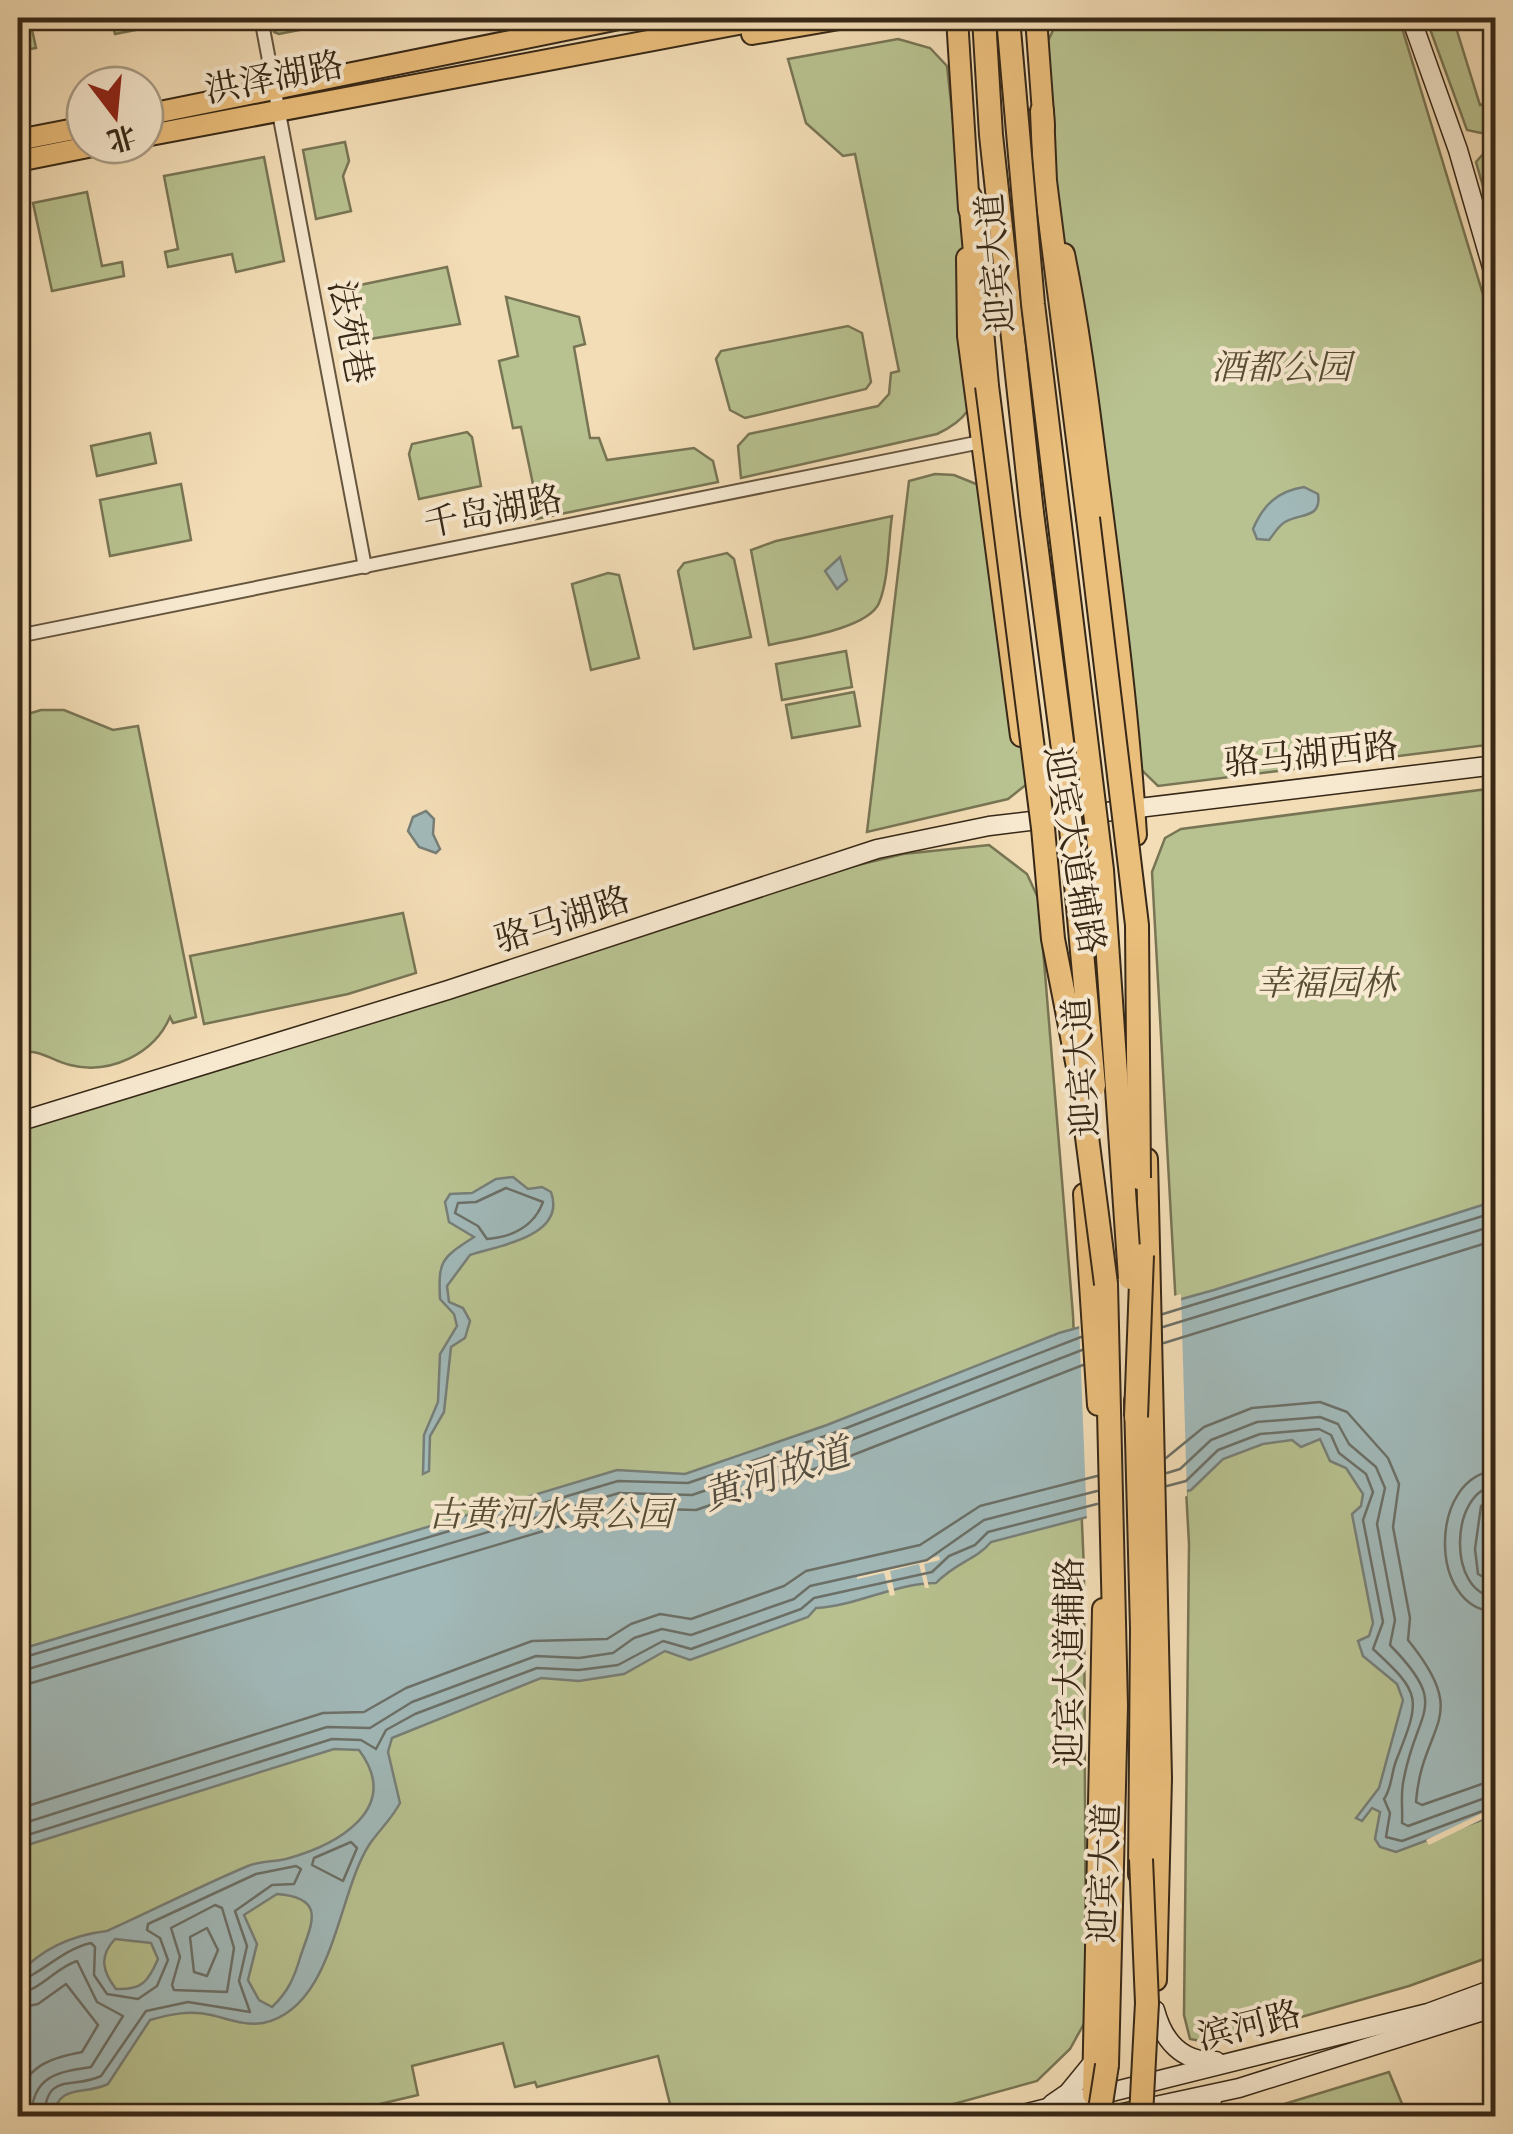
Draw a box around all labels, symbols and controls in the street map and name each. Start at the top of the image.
street label: 洪泽湖路 [201,44,347,114]
north arrow [65,65,165,165]
text: 北 [103,117,140,158]
street label: 迎宾大道 [969,191,1025,334]
street label: 法苑巷 [317,277,381,388]
park label: 酒都公园 [1211,347,1356,391]
street label: 千岛湖路 [420,478,566,548]
street label: 骆马湖西路 [1222,725,1401,787]
street label: 迎宾大道辅路 [1033,743,1113,958]
street label: 骆马湖路 [489,878,636,963]
park label: 幸福园林 [1256,963,1401,1007]
street label: 迎宾大道 [1056,995,1110,1138]
water label: 黄河故道 [697,1428,861,1522]
park label: 古黄河水景公园 [427,1494,677,1538]
street label: 迎宾大道辅路 [1049,1557,1093,1767]
street label: 迎宾大道 [1082,1802,1130,1944]
street label: 滨河路 [1193,1993,1306,2061]

